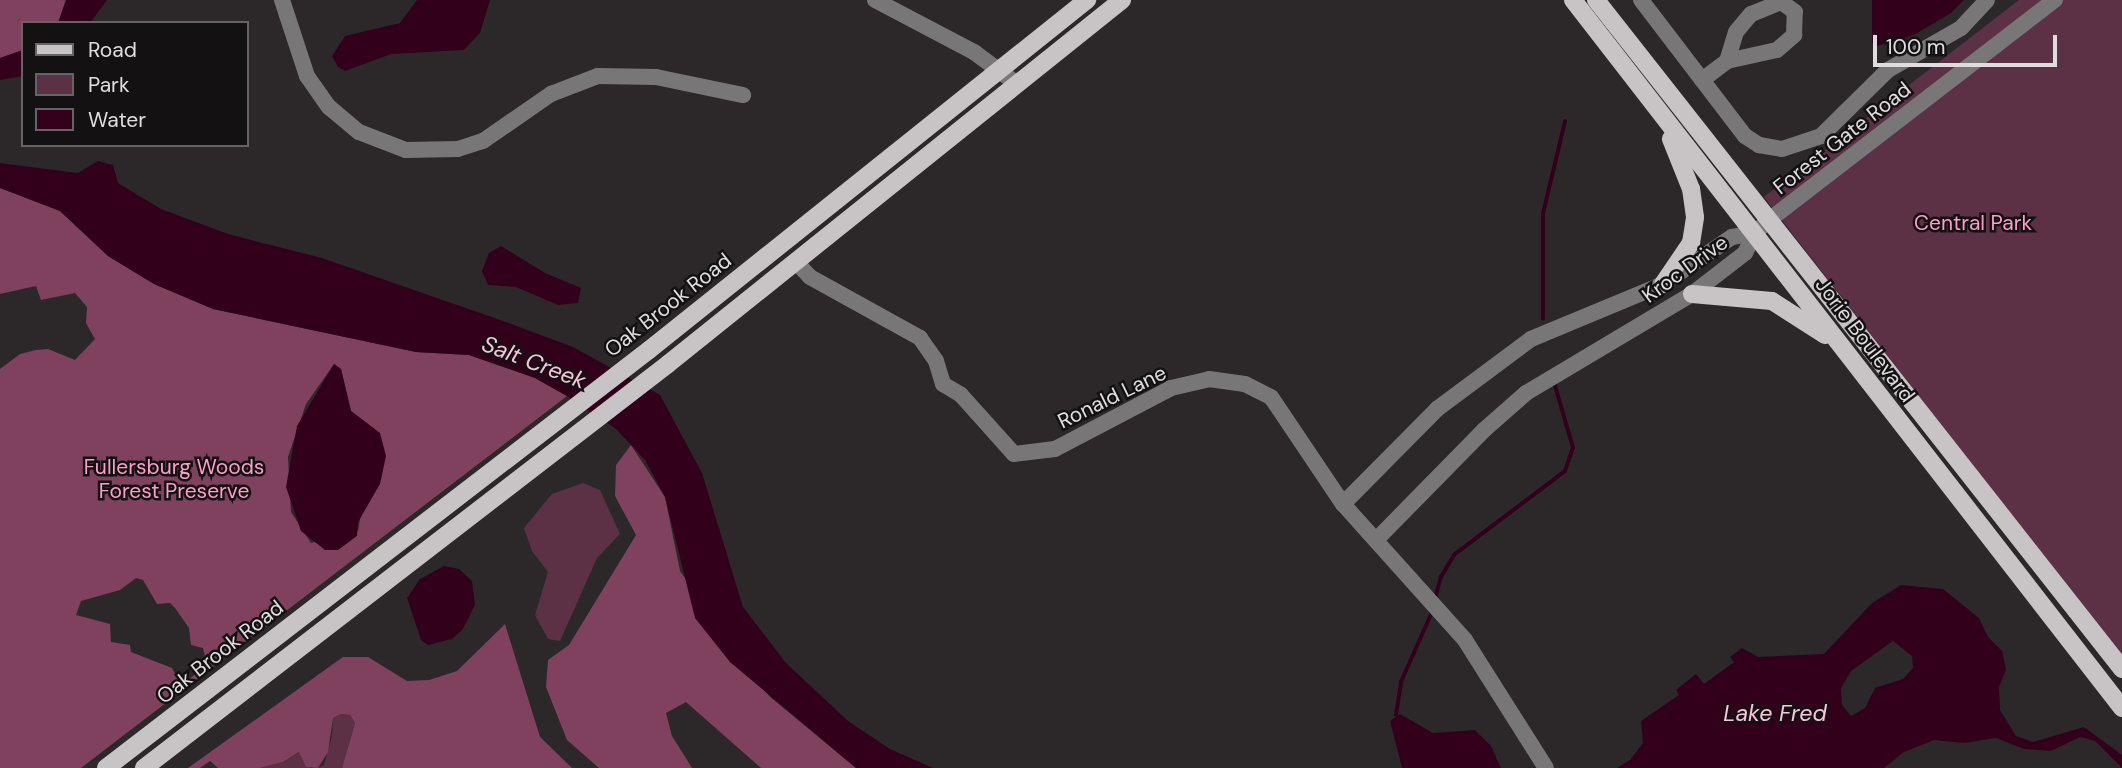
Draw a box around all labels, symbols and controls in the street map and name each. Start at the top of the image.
legend [21,21,248,147]
scale bar [1877,21,2061,65]
text: 100 m [1886,33,1946,61]
text: Road [88,36,137,64]
text: Park [88,71,129,99]
street label: Forest Gate Road [1768,76,1916,200]
text: Water [88,106,146,134]
park label: Central Park [1914,210,2032,236]
street label: Kroc Drive [1637,230,1733,308]
street label: Oak Brook Road [600,248,736,362]
street label: Jorie Boulevard [1810,273,1920,407]
water label: Salt Creek [478,330,590,394]
street label: Ronald Lane [1054,360,1170,434]
park label: Fullersburg Woods Forest Preserve [84,454,264,504]
street label: Oak Brook Road [152,595,288,709]
water label: Lake Fred [1723,699,1827,727]

